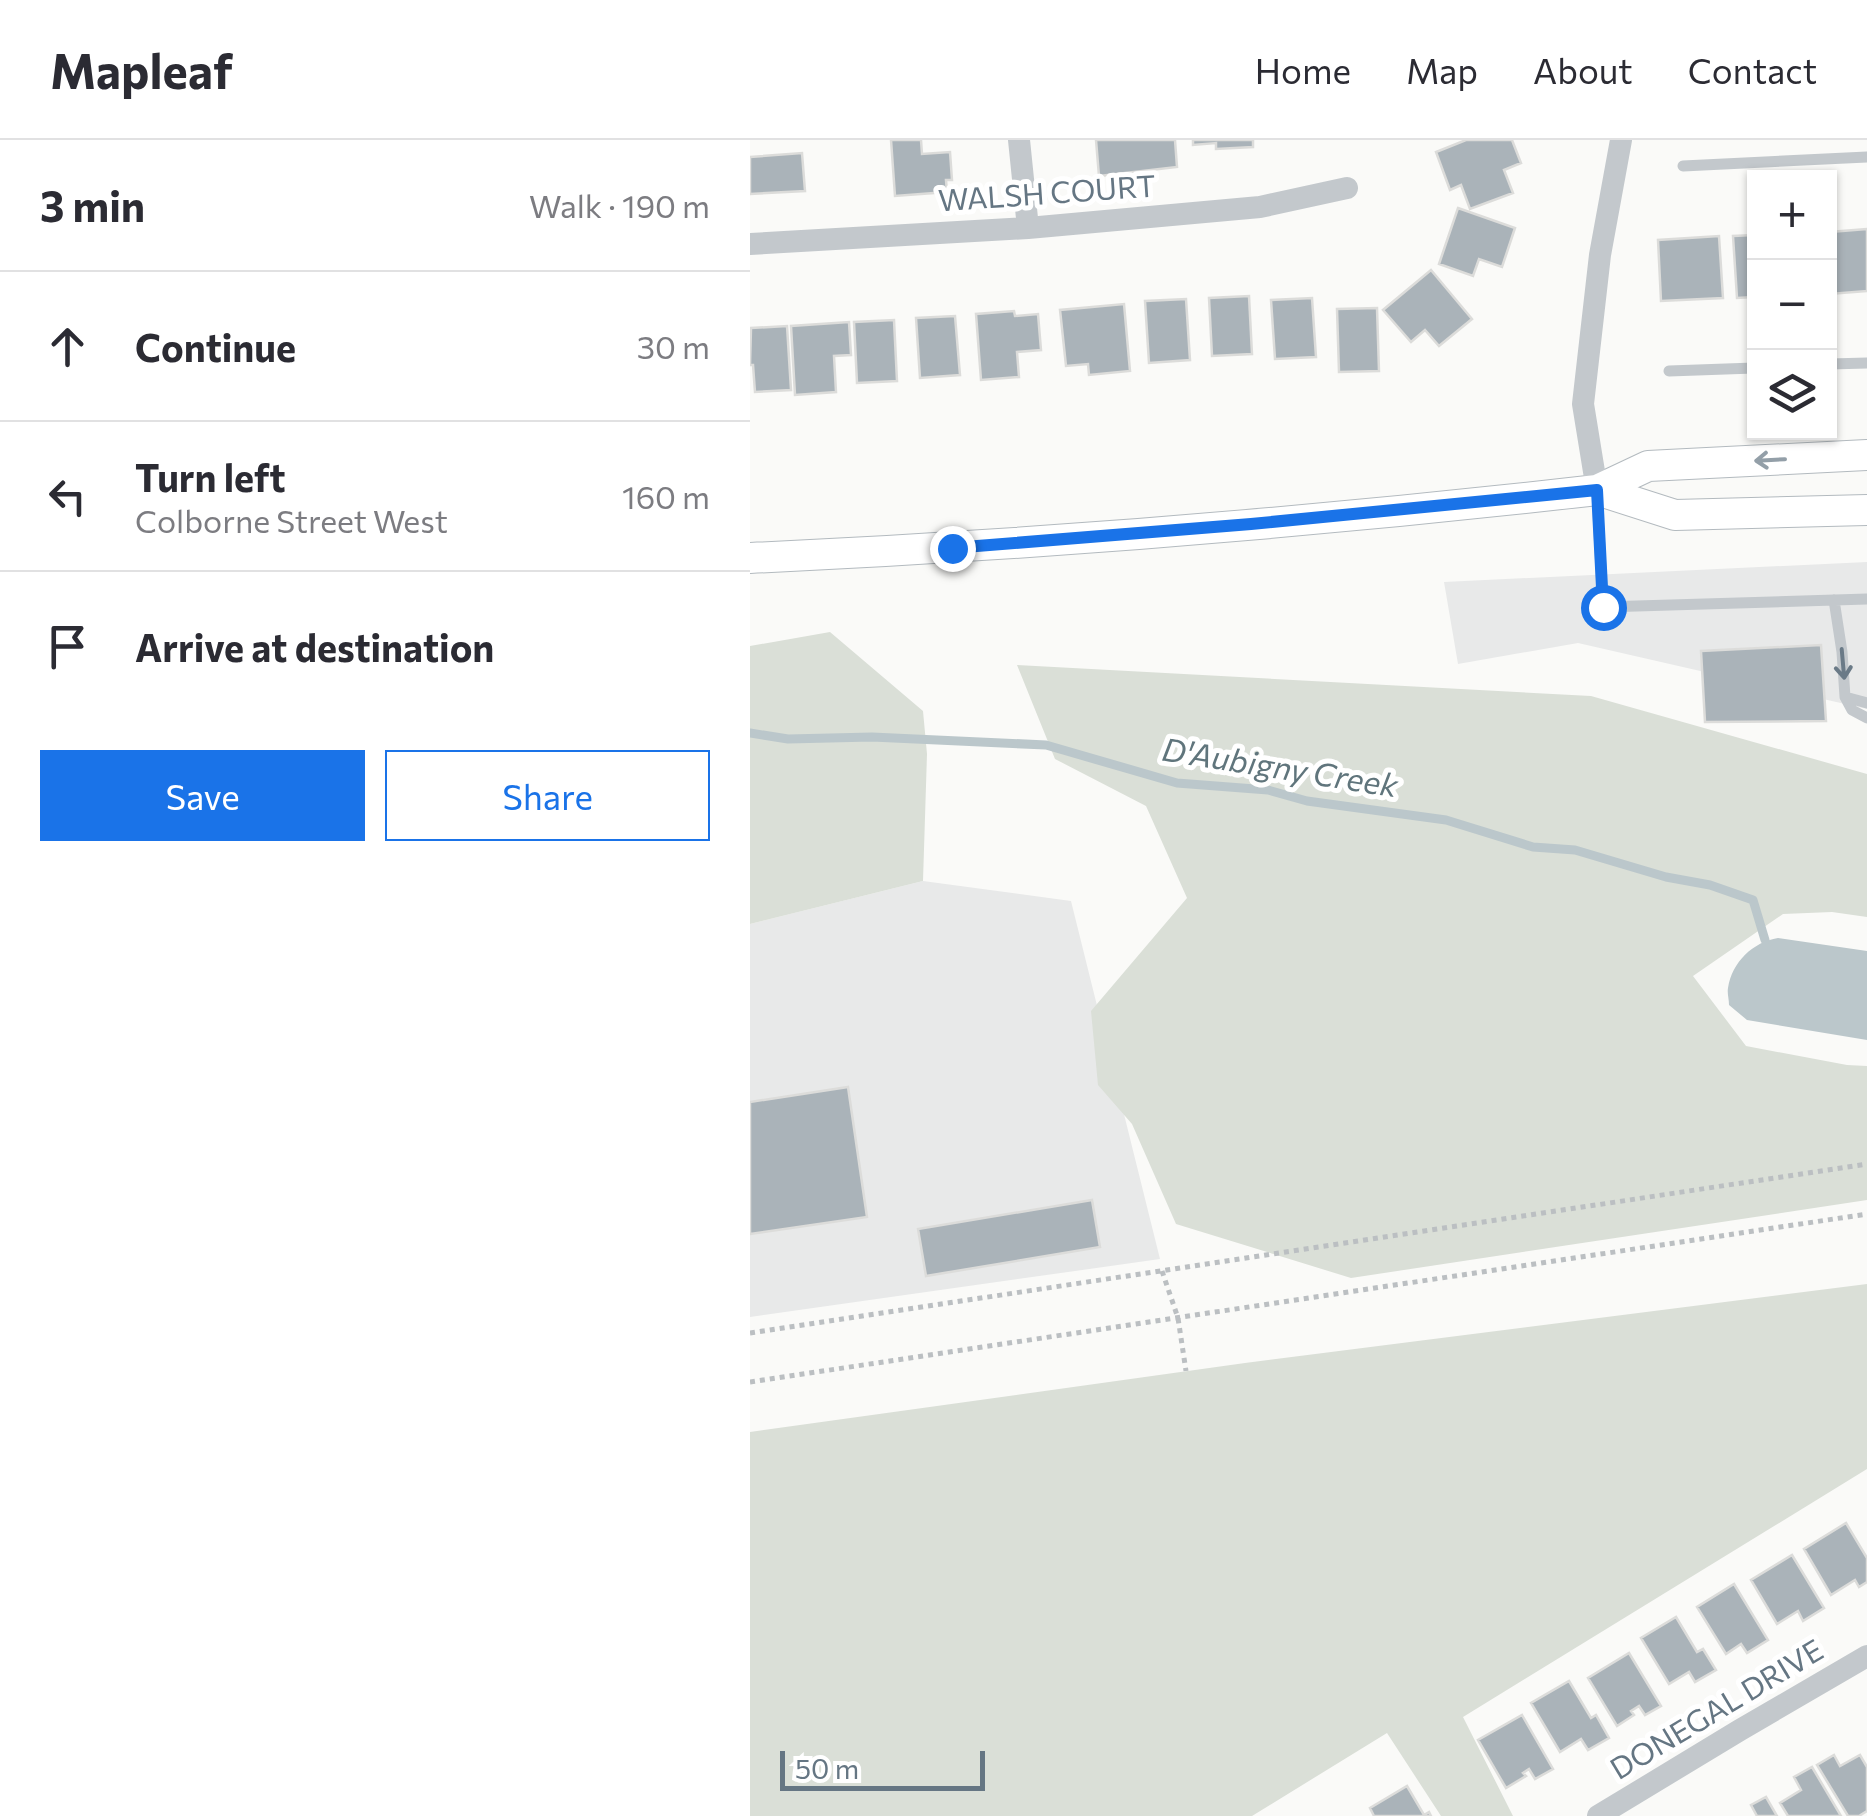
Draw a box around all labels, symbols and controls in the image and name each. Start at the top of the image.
text: Mapleaf [50,40,233,99]
text: Home [1255,48,1351,91]
text: Map [1406,48,1478,91]
text: About [1533,48,1633,91]
text: Contact [1688,48,1817,91]
street label: WALSH COURT [937,165,1157,218]
map controls [1747,170,1837,440]
button: + [1747,170,1837,260]
text: 3 min [40,179,145,231]
text: Walk · 190 m [529,185,710,225]
button: − [1747,260,1837,350]
icon: ahead [40,319,95,374]
text: Continue [135,323,296,370]
text: 30 m [637,326,710,366]
button: layers [1747,350,1837,440]
one-way arrow [1754,450,1786,469]
text: Turn left [135,453,286,500]
icon: left [40,469,95,524]
text: 160 m [622,476,710,516]
text: Colborne Street West [135,500,448,540]
route end [930,526,976,572]
route start [1581,585,1627,631]
icon: arrive [40,619,95,674]
text: Arrive at destination [135,623,494,670]
one-way arrow [1833,647,1852,680]
water label: D'Aubigny Creek [1160,728,1402,804]
button: Save [40,750,365,841]
button: Share [385,750,710,841]
street label: DONEGAL DRIVE [1603,1630,1829,1786]
scale bar [780,1746,985,1790]
text: 50 m [795,1751,859,1785]

